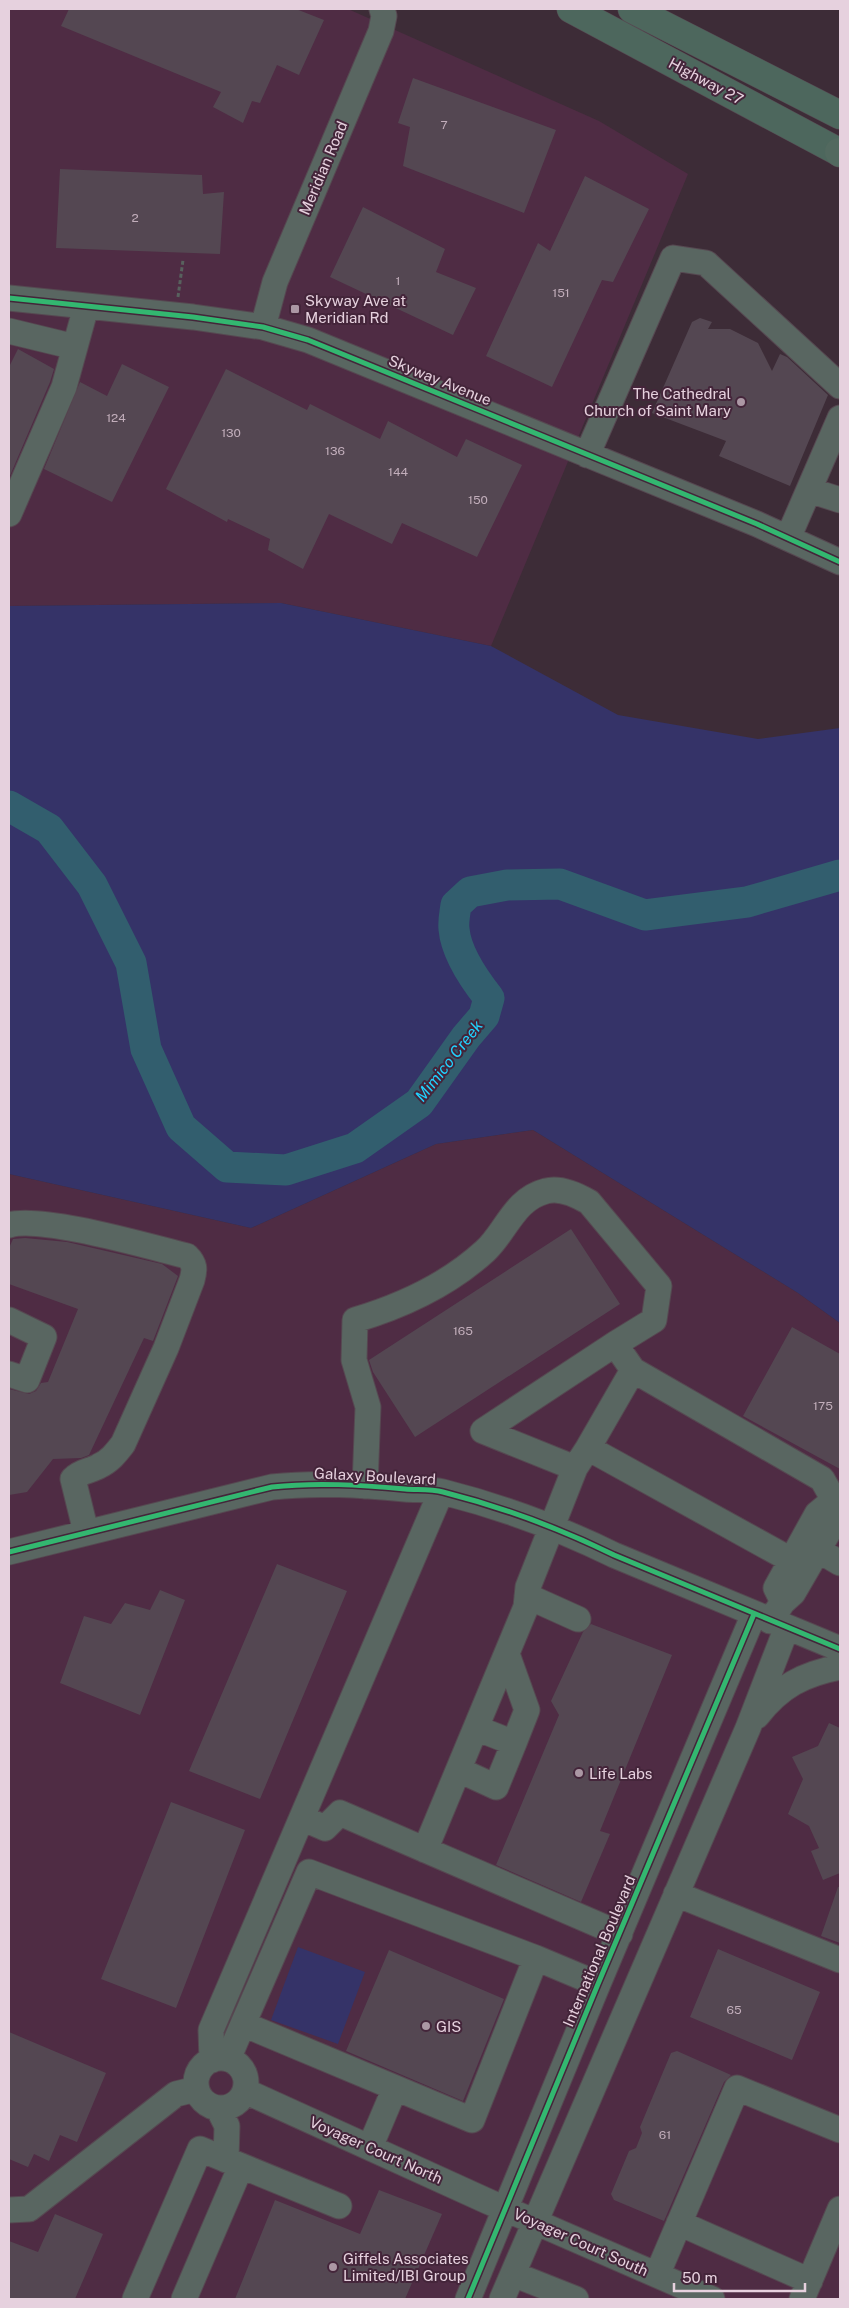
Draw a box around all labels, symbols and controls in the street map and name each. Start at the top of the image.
street label: Highway 27 [666,54,746,108]
house number: 7 [440,118,448,132]
street label: Meridian Road [296,119,350,217]
house number: 2 [131,211,139,225]
house number: 1 [396,274,400,288]
house number: 151 [552,286,570,300]
place label: Skyway Ave at Meridian Rd [305,292,406,326]
marker: Skyway Ave at Meridian Rd [289,303,301,315]
street label: Skyway Avenue [386,352,494,408]
place label: The Cathedral Church of Saint Mary [584,385,731,419]
marker: The Cathedral Church of Saint Mary [735,396,747,408]
house number: 124 [106,411,126,425]
house number: 130 [221,426,241,440]
house number: 136 [325,444,345,458]
house number: 144 [388,465,408,479]
house number: 150 [468,493,488,507]
water label: Mimico Creek [411,1016,487,1106]
house number: 165 [453,1324,473,1338]
house number: 175 [813,1399,833,1413]
street label: Galaxy Boulevard [314,1464,436,1488]
place label: Life Labs [589,1765,652,1782]
marker: Life Labs [573,1767,585,1779]
street label: International Boulevard [559,1873,639,2029]
house number: 65 [726,2003,742,2017]
place label: GIS [436,2018,461,2035]
marker: GIS [420,2020,432,2032]
street label: Voyager Court North [307,2113,445,2187]
house number: 61 [659,2128,671,2142]
street label: Voyager Court South [511,2205,651,2279]
place label: Giffels Associates Limited/IBI Group [343,2250,469,2284]
scale bar [674,2260,805,2292]
marker: Giffels Associates Limited/IBI Group [327,2261,339,2273]
text: 50 m [682,2269,717,2286]

